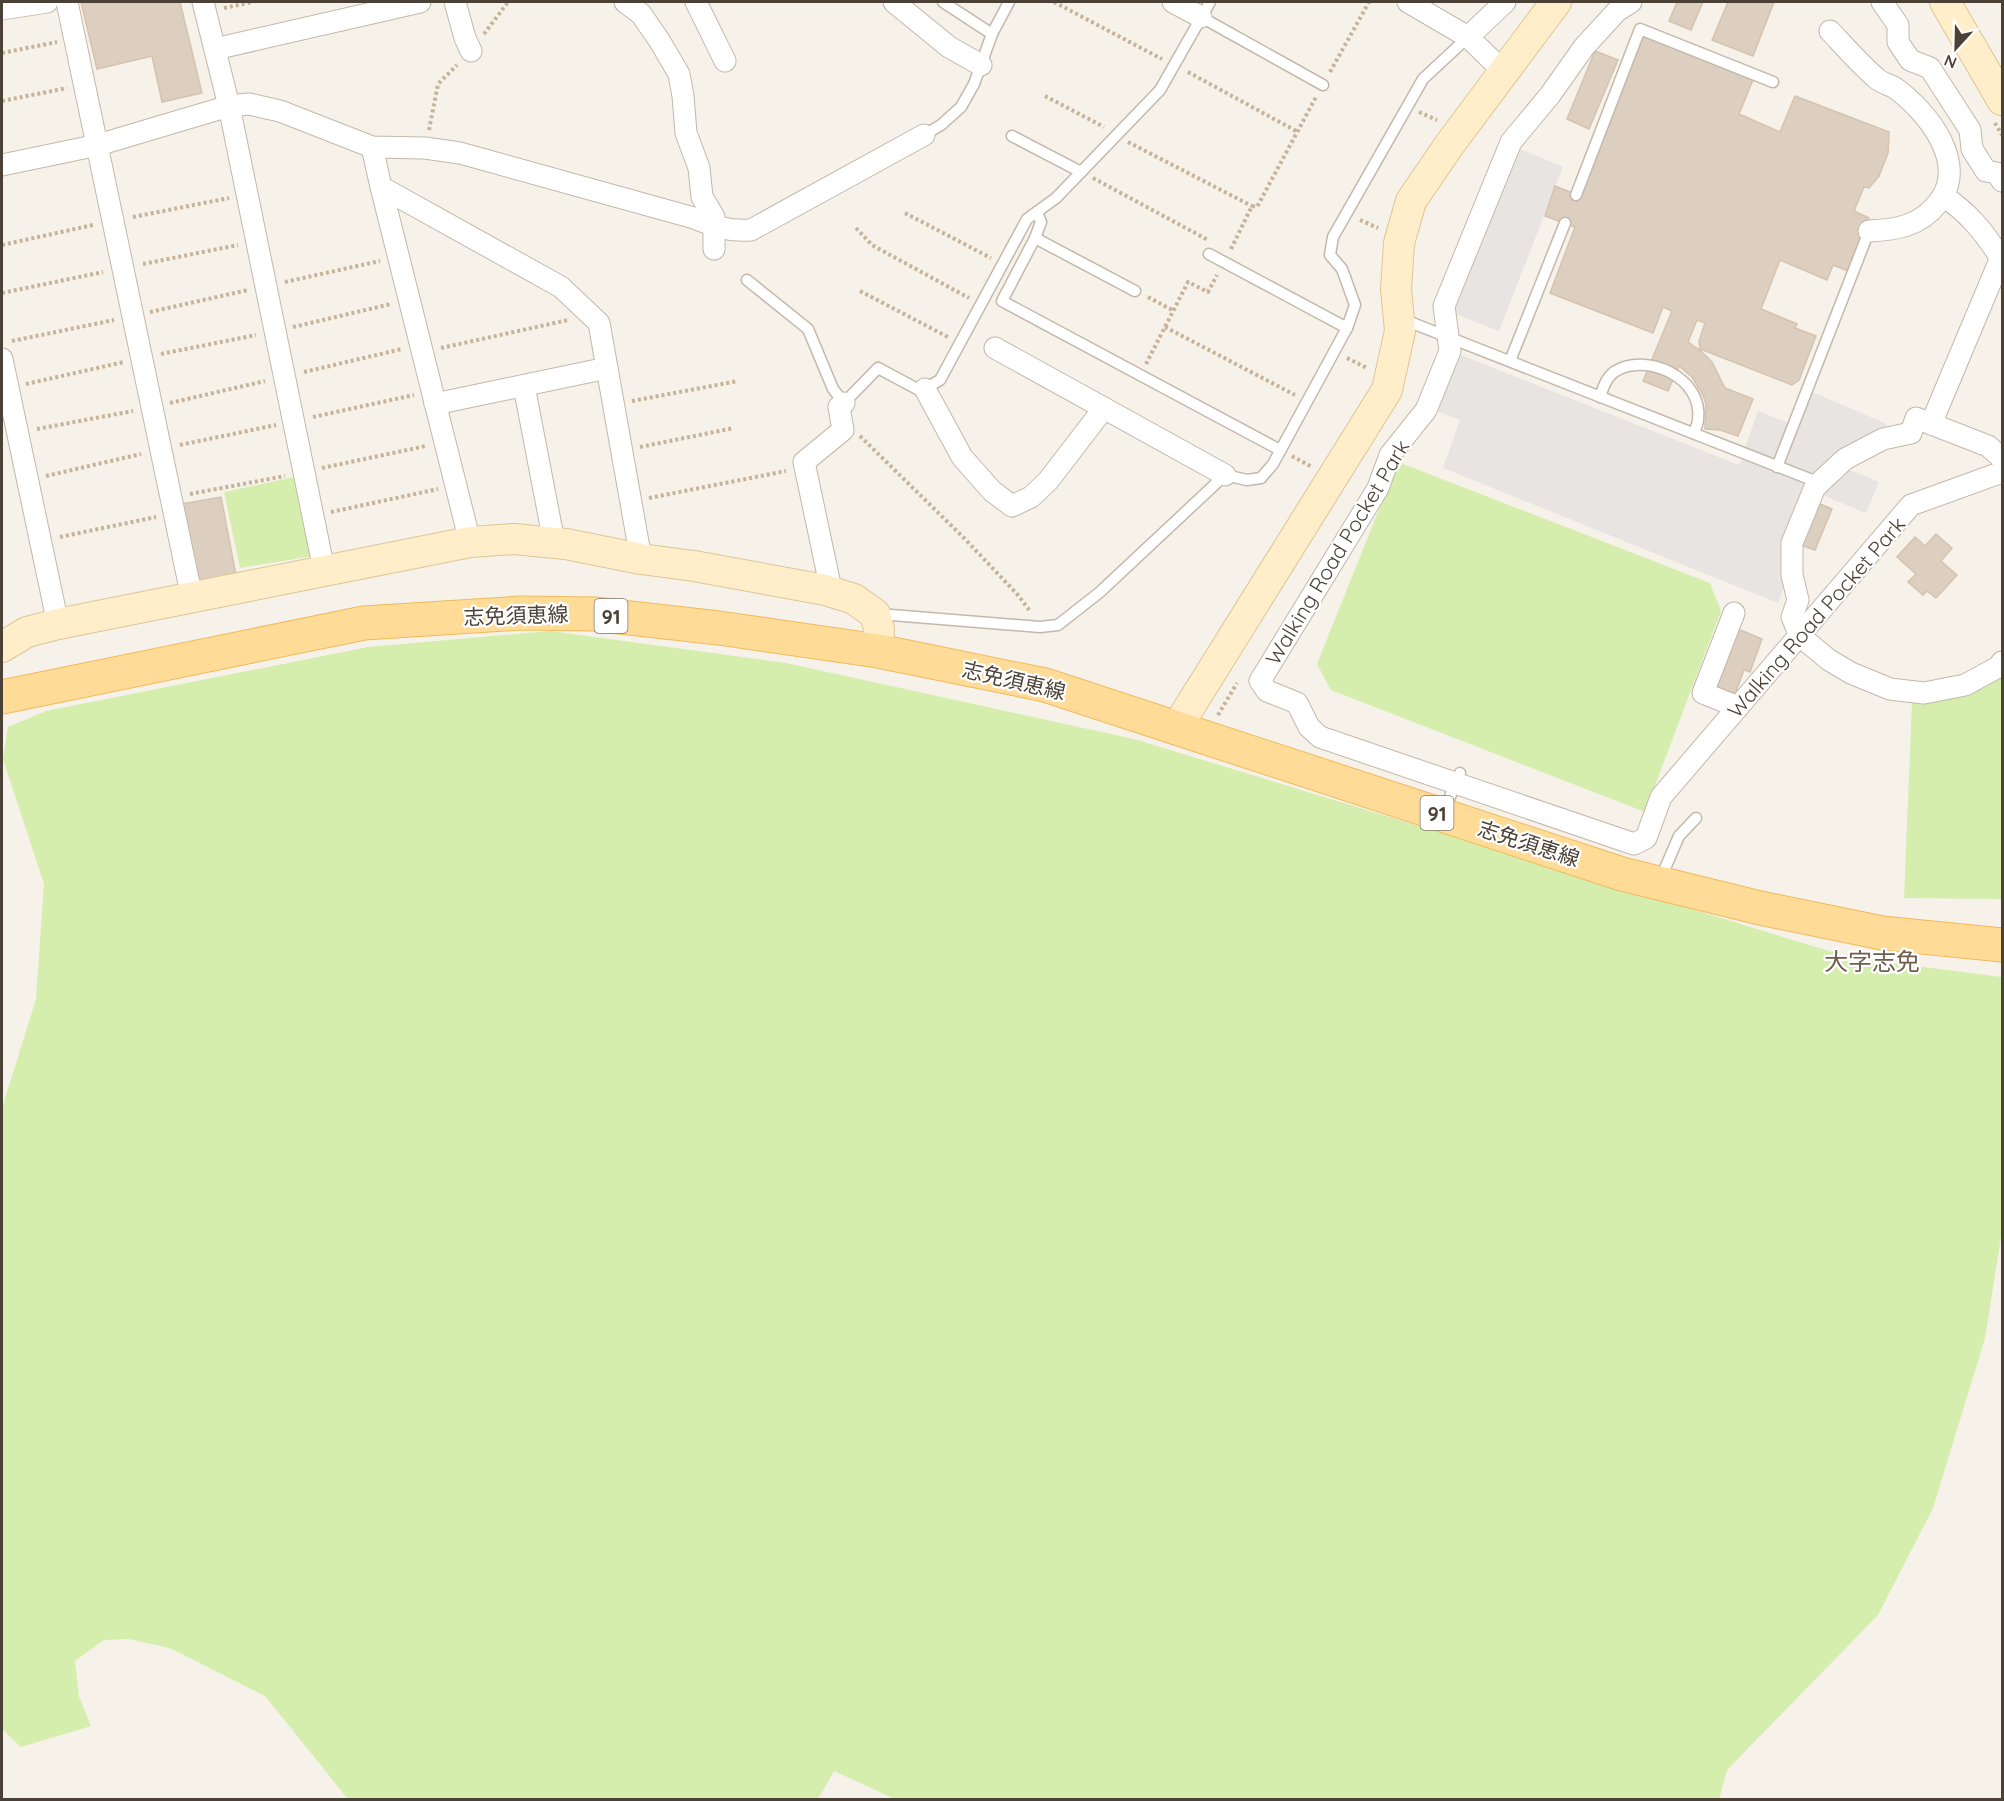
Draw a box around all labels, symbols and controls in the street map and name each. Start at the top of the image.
north arrow [1926,18,1986,78]
text: N [1941,50,1960,73]
street label: Walking Road Pocket Park [1259,435,1415,669]
street label: Walking Road Pocket Park [1722,511,1910,723]
road number: 91 [594,599,628,633]
street label: 志免須恵線 [463,600,569,630]
street label: 志免須恵線 [960,656,1068,704]
road number: 91 [1420,796,1454,830]
street label: 志免須恵線 [1475,814,1583,872]
district label: 大字志免 [1824,946,1920,976]

